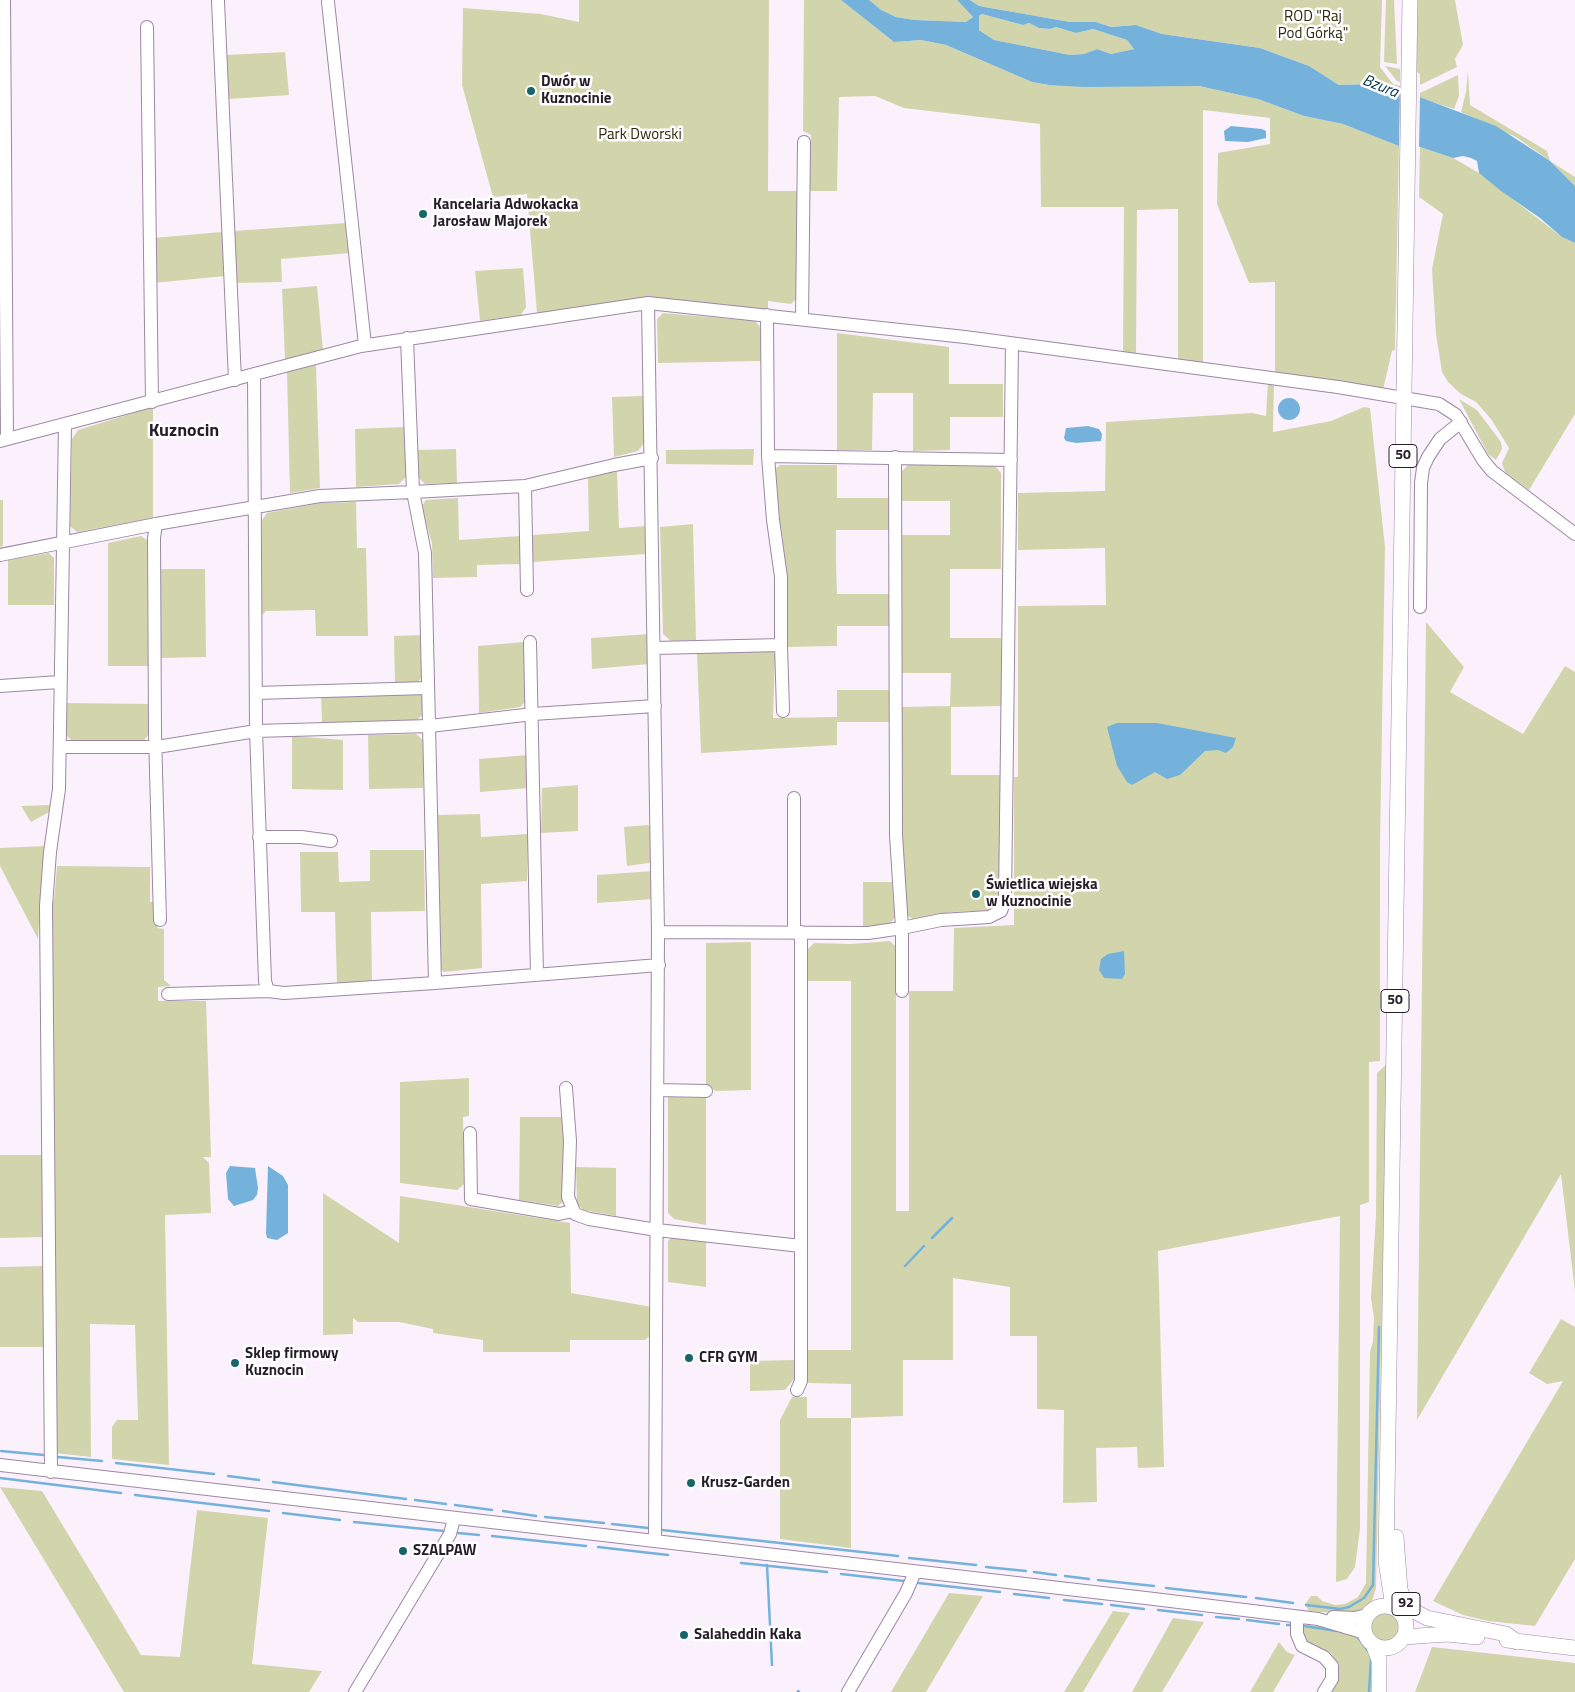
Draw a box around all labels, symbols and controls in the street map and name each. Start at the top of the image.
park label: ROD "Raj Pod Górką" [1278,8,1348,43]
water label: Bzura [1359,71,1401,103]
place label: Dwór w Kuznocinie [541,73,611,108]
marker: Dwór w Kuznocinie [525,85,537,97]
park label: Park Dworski [598,126,682,144]
place label: Kancelaria Adwokacka Jarosław Majorek [433,196,578,231]
marker: Kancelaria Adwokacka Jarosław Majorek [417,208,429,220]
district label: Kuznocin [149,421,219,443]
road number: 50 [1389,444,1417,468]
place label: Świetlica wiejska w Kuznocinie [986,876,1098,911]
marker: Świetlica wiejska w Kuznocinie [970,888,982,900]
road number: 50 [1381,989,1409,1012]
place label: Sklep firmowy Kuznocin [245,1345,338,1380]
place label: CFR GYM [699,1349,758,1367]
marker: CFR GYM [683,1352,695,1364]
marker: Sklep firmowy Kuznocin [229,1357,241,1369]
place label: Krusz-Garden [701,1474,790,1492]
marker: Krusz-Garden [685,1477,697,1489]
place label: SZALPAW [413,1542,476,1560]
marker: SZALPAW [397,1545,409,1557]
road number: 92 [1392,1592,1420,1616]
place label: Salaheddin Kaka [694,1626,801,1644]
marker: Salaheddin Kaka [678,1629,690,1641]

